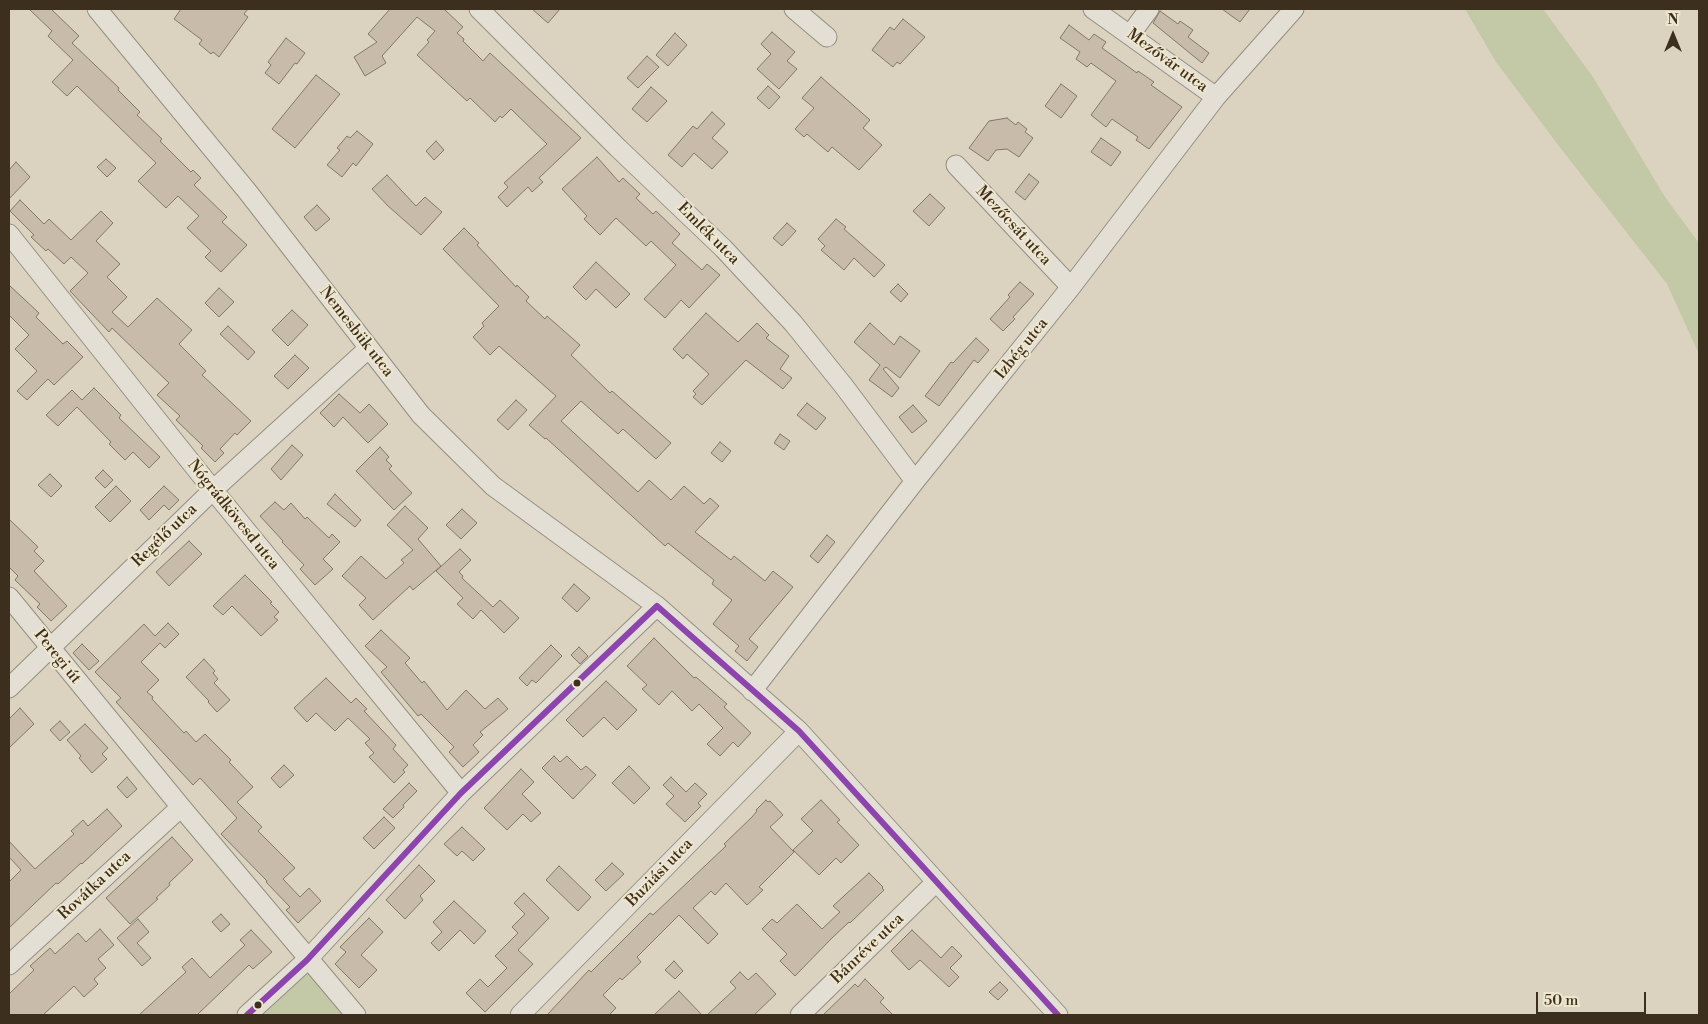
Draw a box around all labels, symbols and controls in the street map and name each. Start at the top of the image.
north arrow [1648,10,1698,60]
text: N [1667,11,1679,29]
street label: Mezővár utca [1123,25,1211,97]
street label: Mezőcsát utca [971,182,1055,270]
street label: Emlék utca [673,199,743,269]
street label: Nemesbük utca [315,283,397,381]
street label: Izbég utca [991,314,1053,384]
street label: Nógrádkövesd utca [183,456,283,574]
street label: Regélő utca [128,500,202,572]
street label: Peregi út [29,626,85,688]
unlabelled marker [572,678,582,688]
street label: Buziási utca [623,835,697,911]
street label: Rovátka utca [55,848,135,924]
street label: Bánréve utca [828,910,908,988]
scale bar [1538,982,1648,1014]
text: 50 m [1544,991,1578,1010]
unlabelled marker [253,1000,263,1010]

